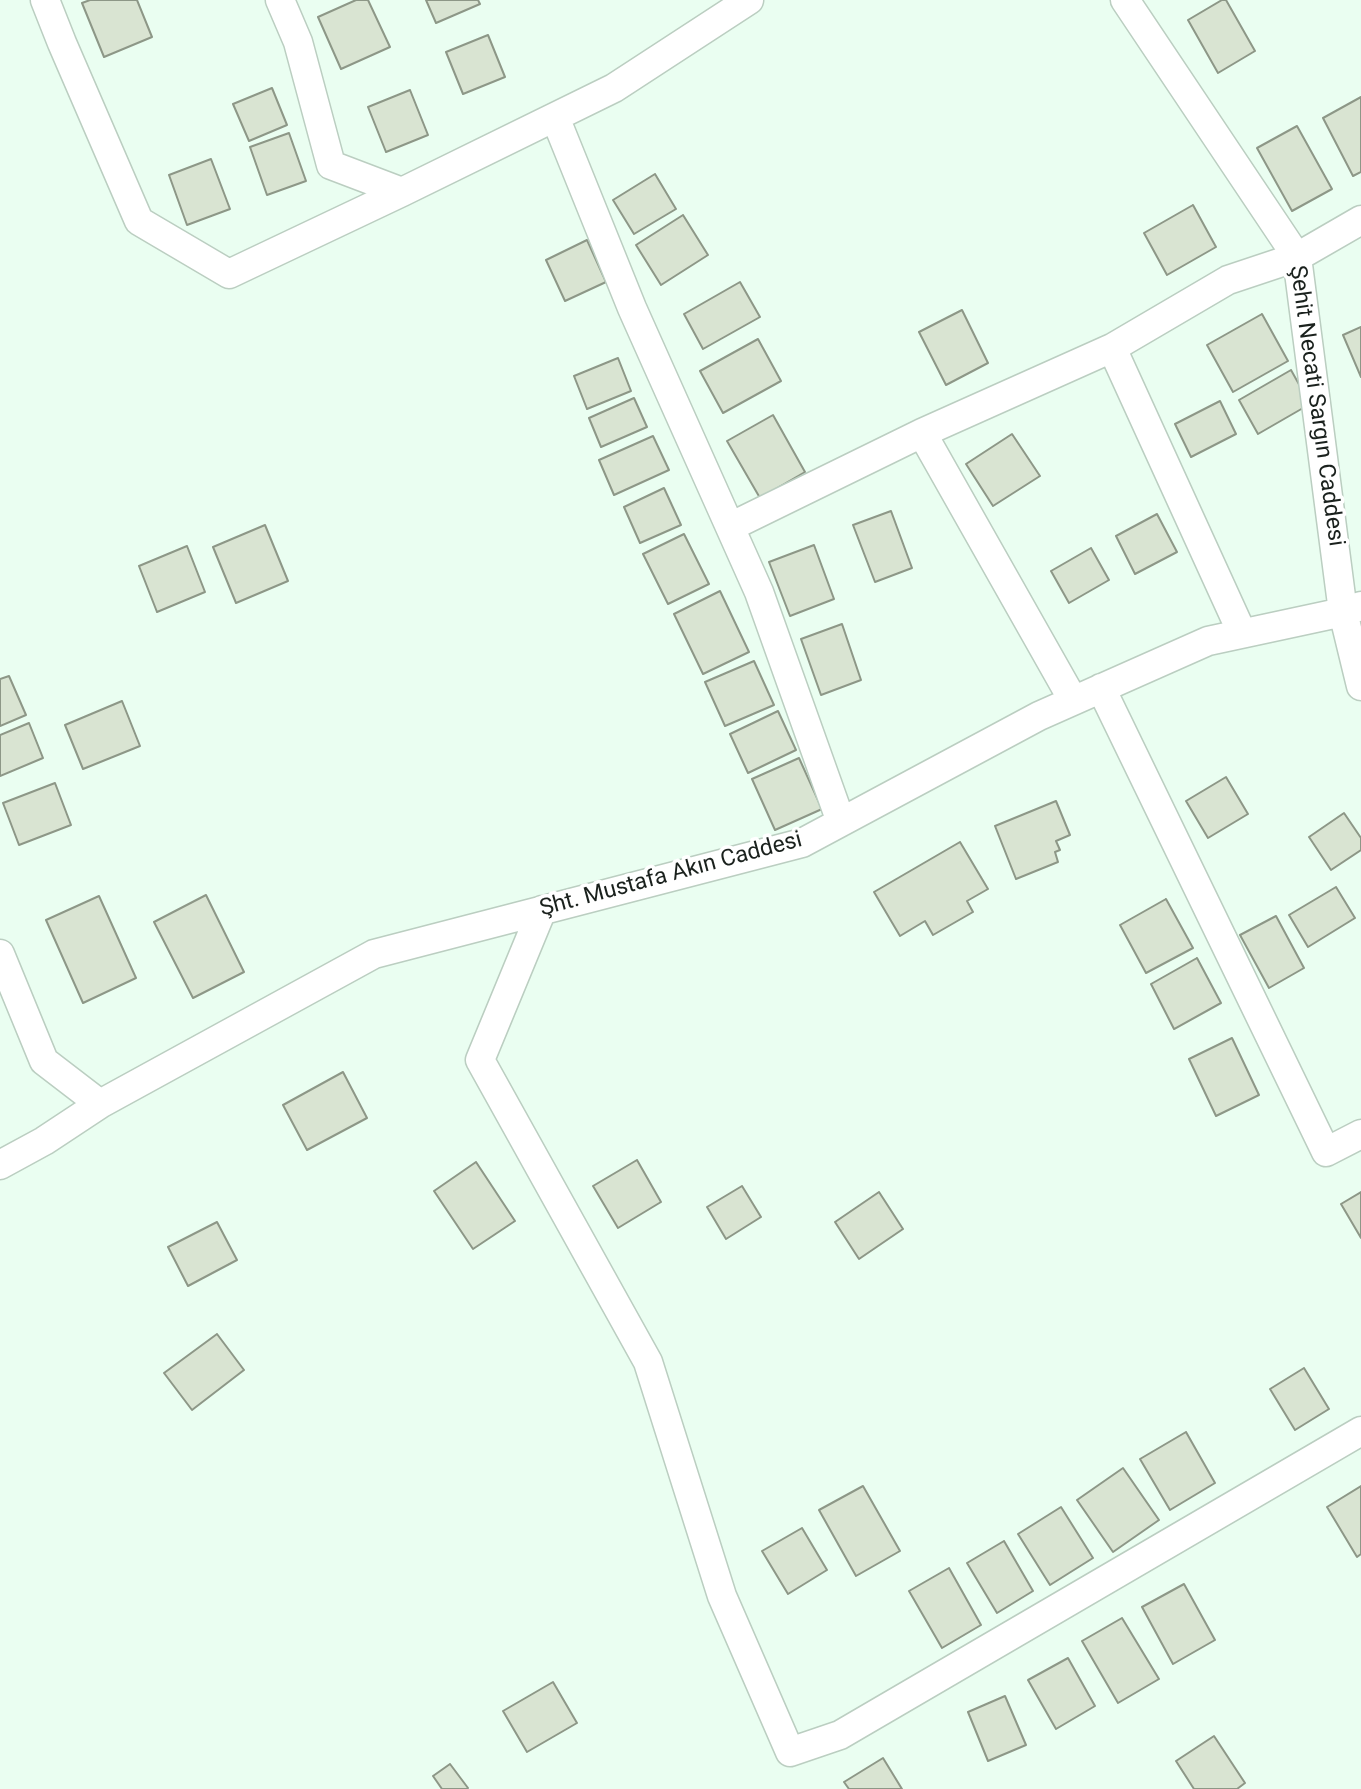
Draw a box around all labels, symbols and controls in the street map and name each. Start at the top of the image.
street label: Şehit Necati Sargın Caddesi [1283,264,1349,548]
street label: Şht. Mustafa Akın Caddesi [537,827,805,923]

